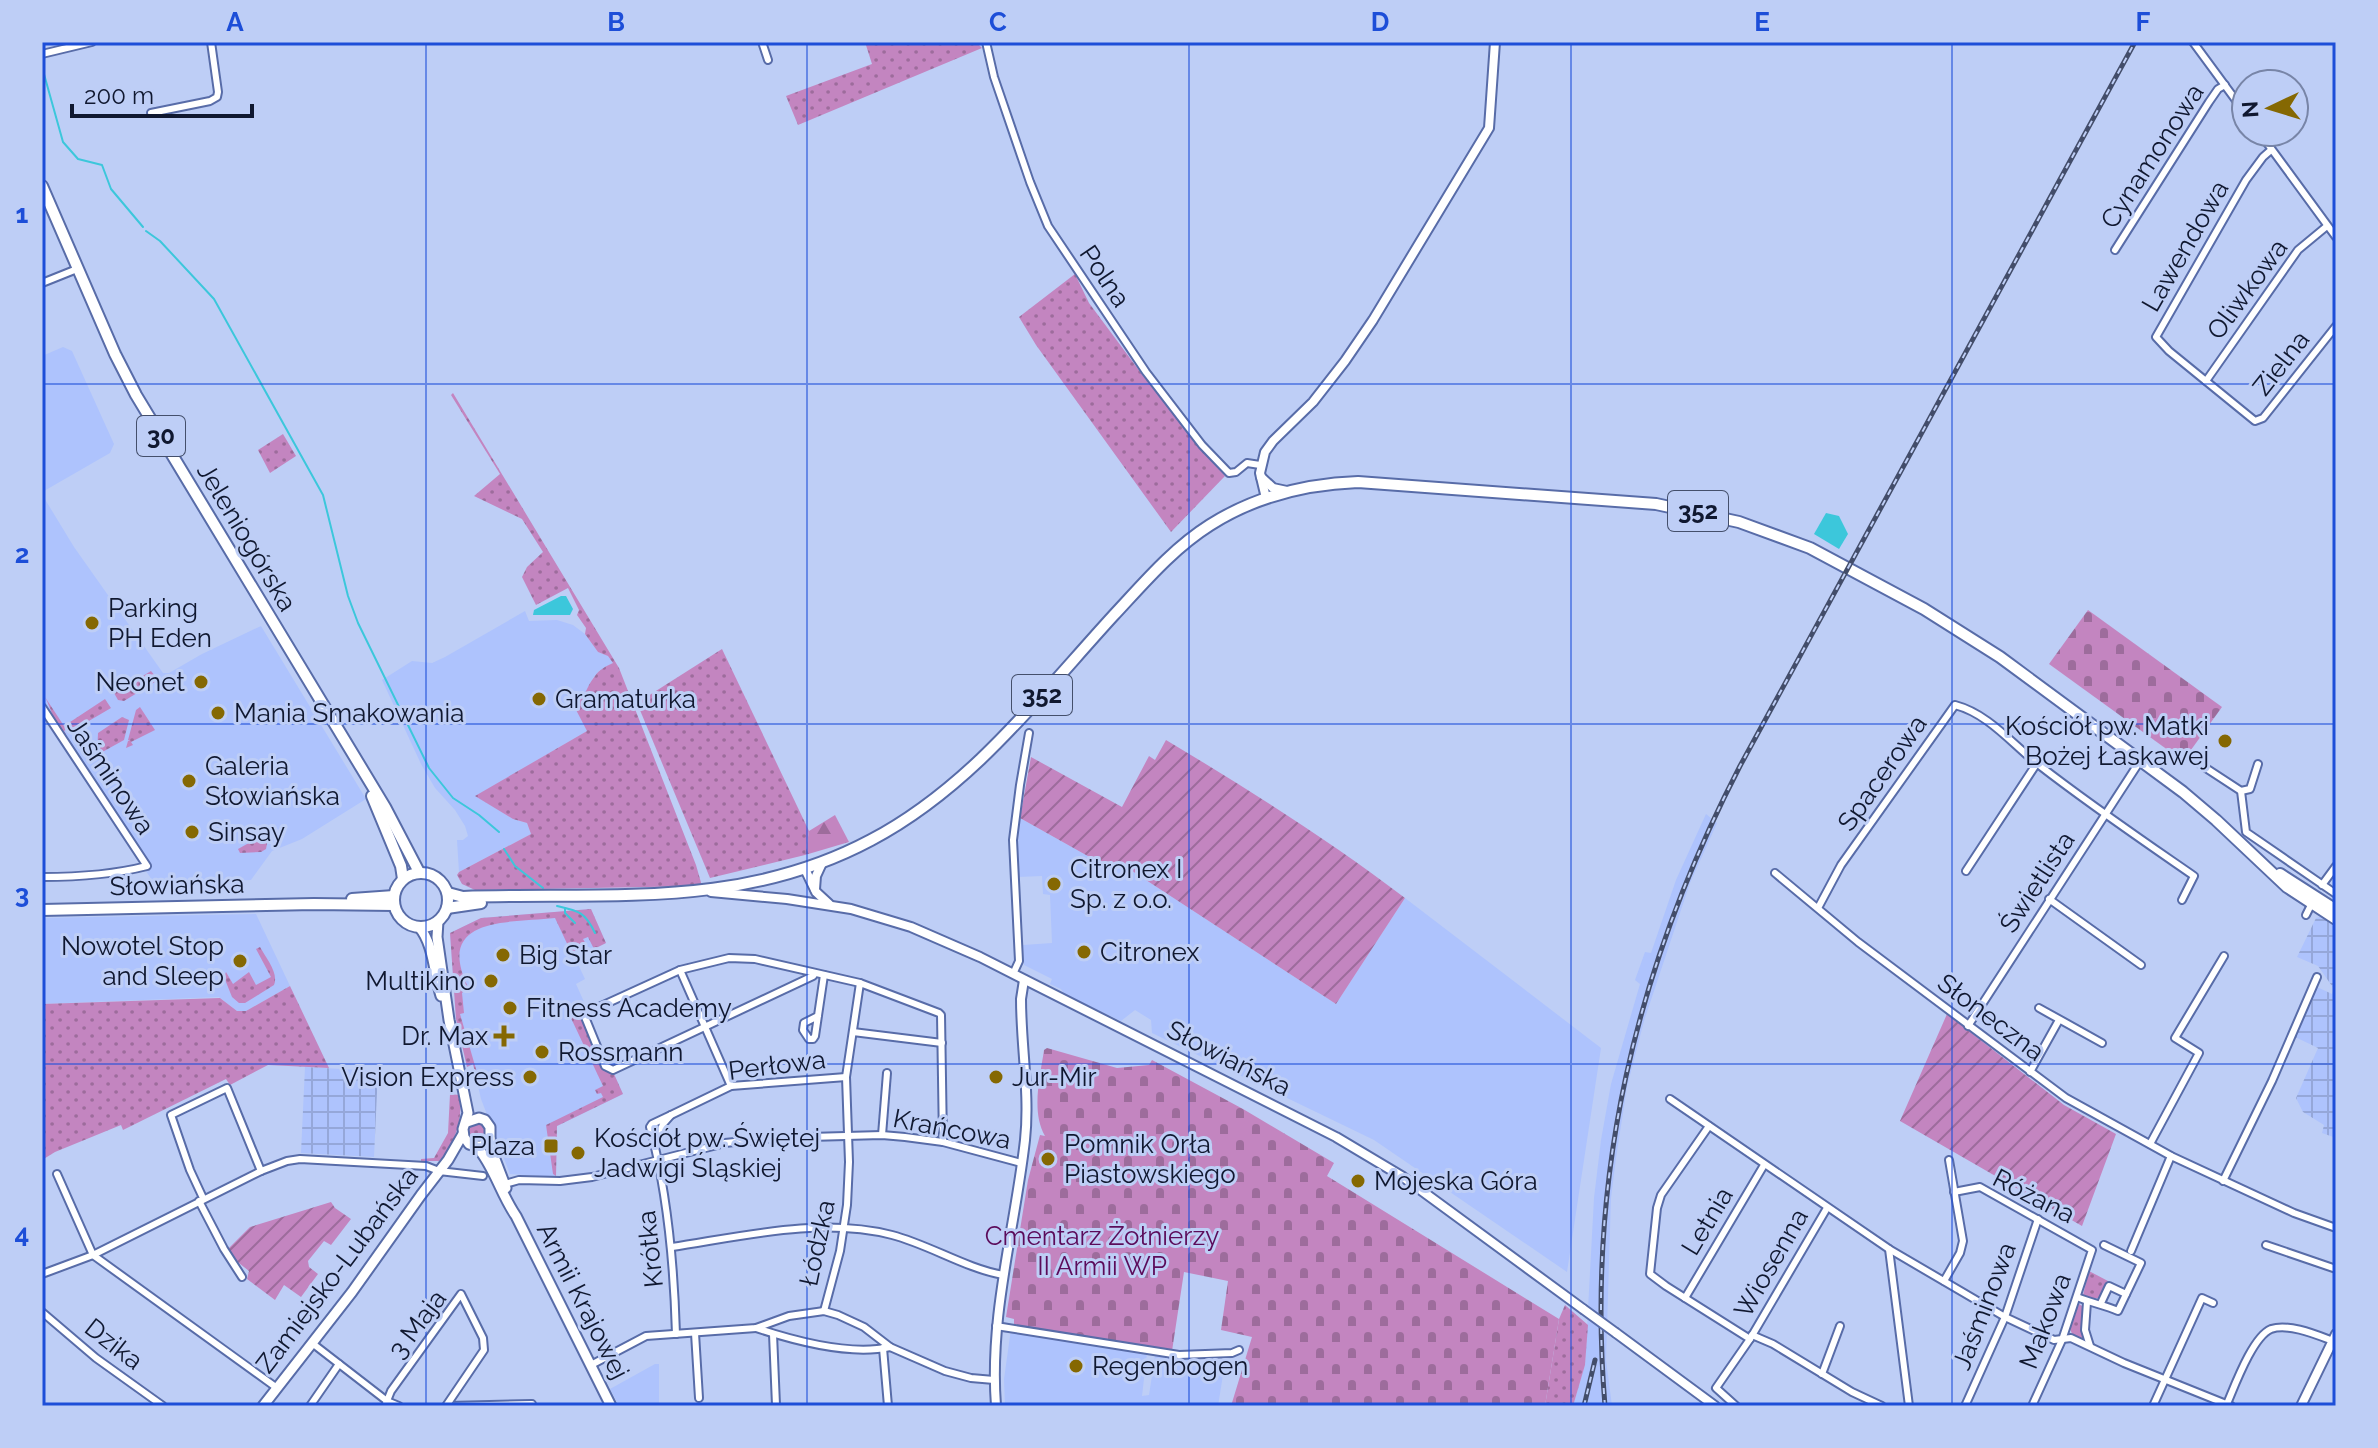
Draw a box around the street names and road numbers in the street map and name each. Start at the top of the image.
street label: Cynamonowa [2094,78,2210,234]
street label: Lawendowa [2135,175,2235,317]
street label: Oliwkowa [2201,233,2293,345]
street label: Polna [1074,240,1136,312]
street label: Zielna [2246,325,2316,401]
road number: 30 [137,416,185,456]
street label: Jeleniogórska [191,458,303,616]
road number: 352 [1668,491,1728,531]
road number: 352 [1012,675,1072,715]
street label: Spacerowa [1831,709,1933,837]
street label: Jaśminowa [61,712,161,840]
street label: Świetlista [1992,825,2081,938]
street label: Słowiańska [109,869,245,901]
street label: Słoneczna [1932,967,2050,1067]
street label: Słowiańska [1162,1014,1296,1102]
street label: Perłowa [727,1044,827,1086]
street label: Krańcowa [891,1103,1013,1155]
street label: Zamiejsko-Lubańska [250,1161,424,1379]
street label: Różana [1988,1163,2080,1229]
street label: Letnia [1675,1182,1739,1260]
street label: Łódzka [793,1197,841,1289]
street label: Wiosenna [1728,1203,1814,1323]
street label: Krótka [631,1209,669,1289]
street label: Armii Krajowej [531,1218,635,1384]
street label: Jaśminowa [1946,1238,2022,1374]
street label: Makowa [2013,1269,2077,1373]
street label: 3 Maja [382,1284,452,1364]
street label: Dzika [79,1312,149,1376]

